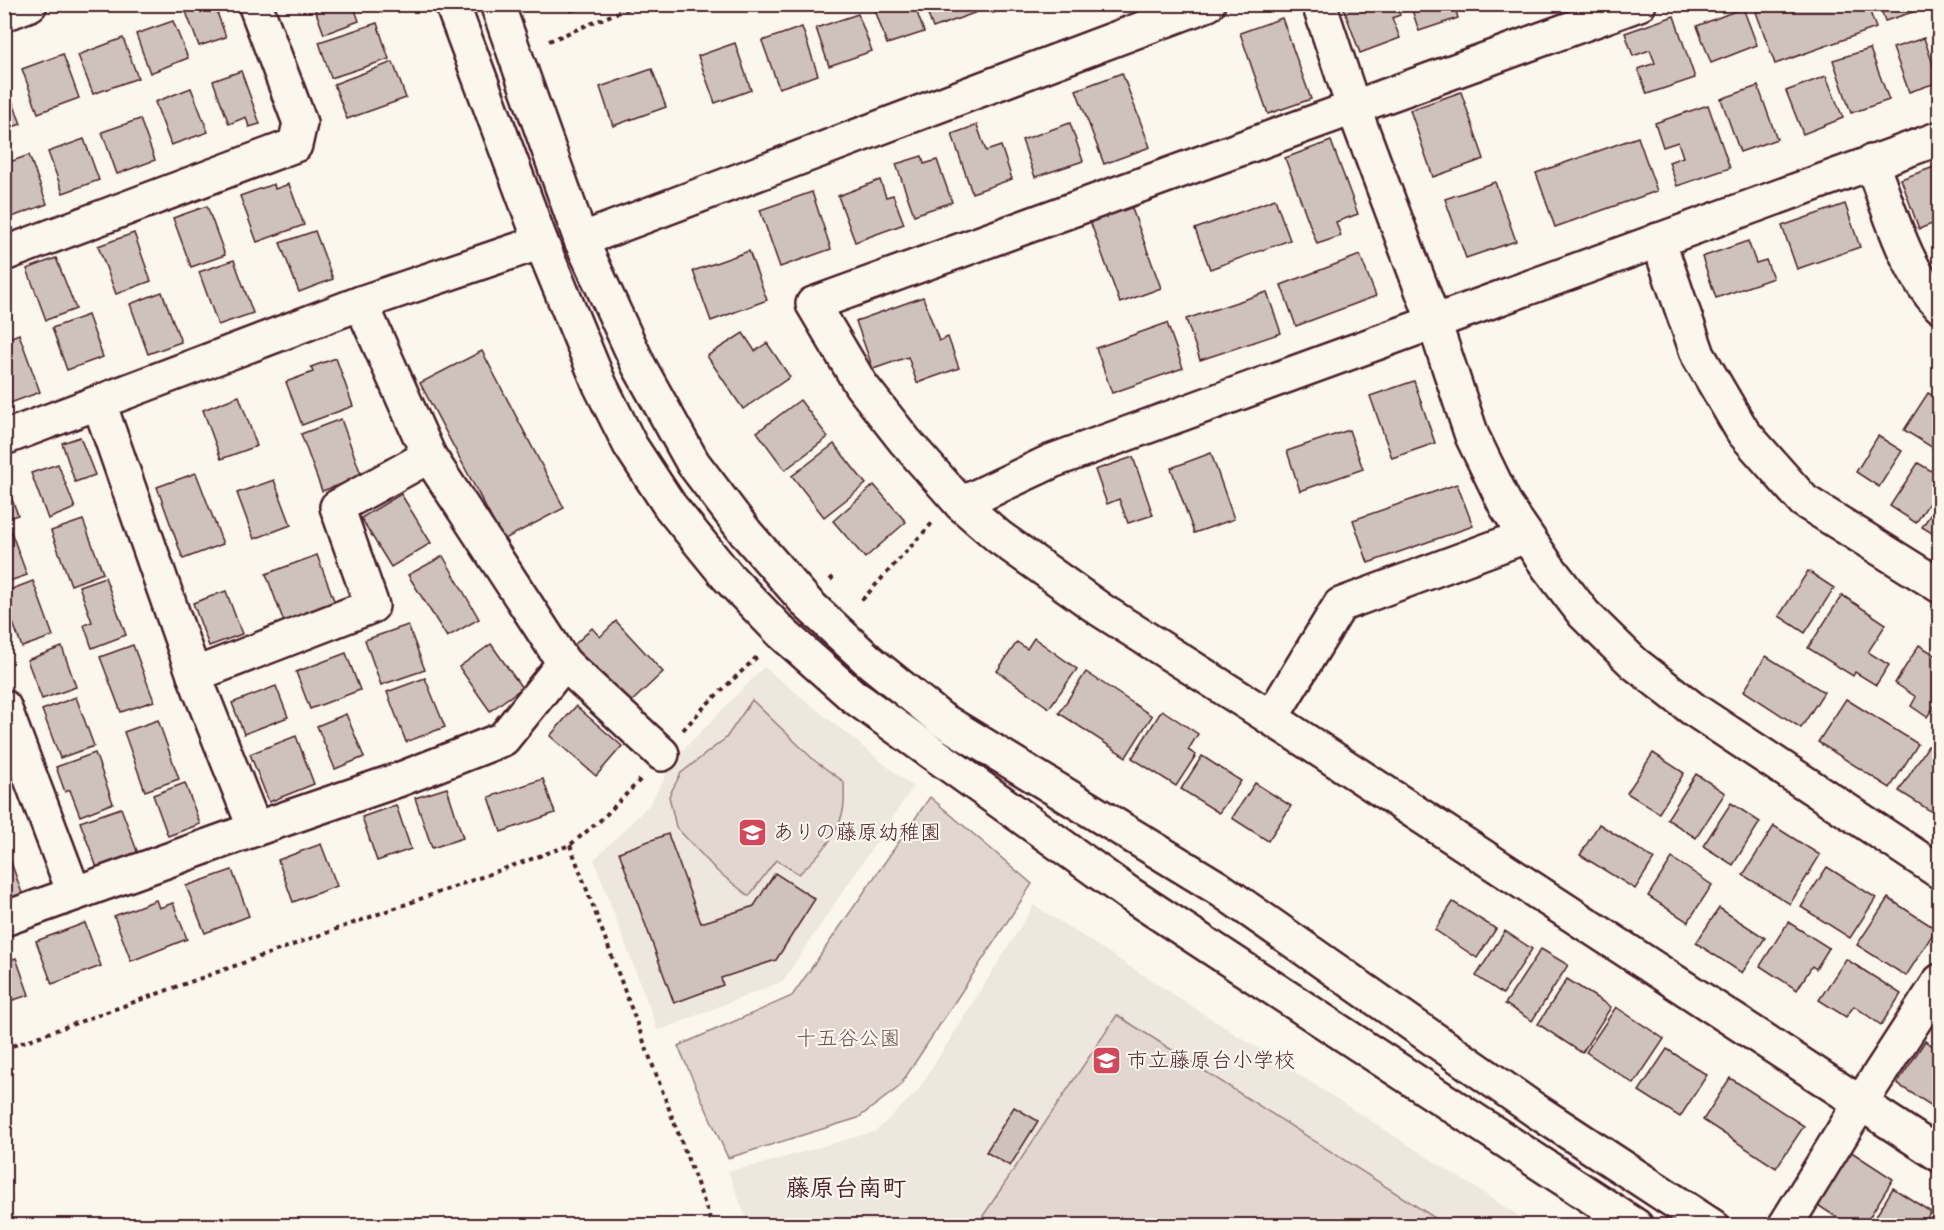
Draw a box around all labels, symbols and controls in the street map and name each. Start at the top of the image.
school or university icon: ありの藤原幼稚園 [736,816,768,848]
place label: ありの藤原幼稚園 [773,819,941,844]
park label: 十五谷公園 [796,1025,901,1050]
school or university icon: 市立藤原台小学校 [1090,1044,1122,1076]
place label: 市立藤原台小学校 [1127,1047,1295,1072]
district label: 藤原台南町 [786,1173,906,1202]

